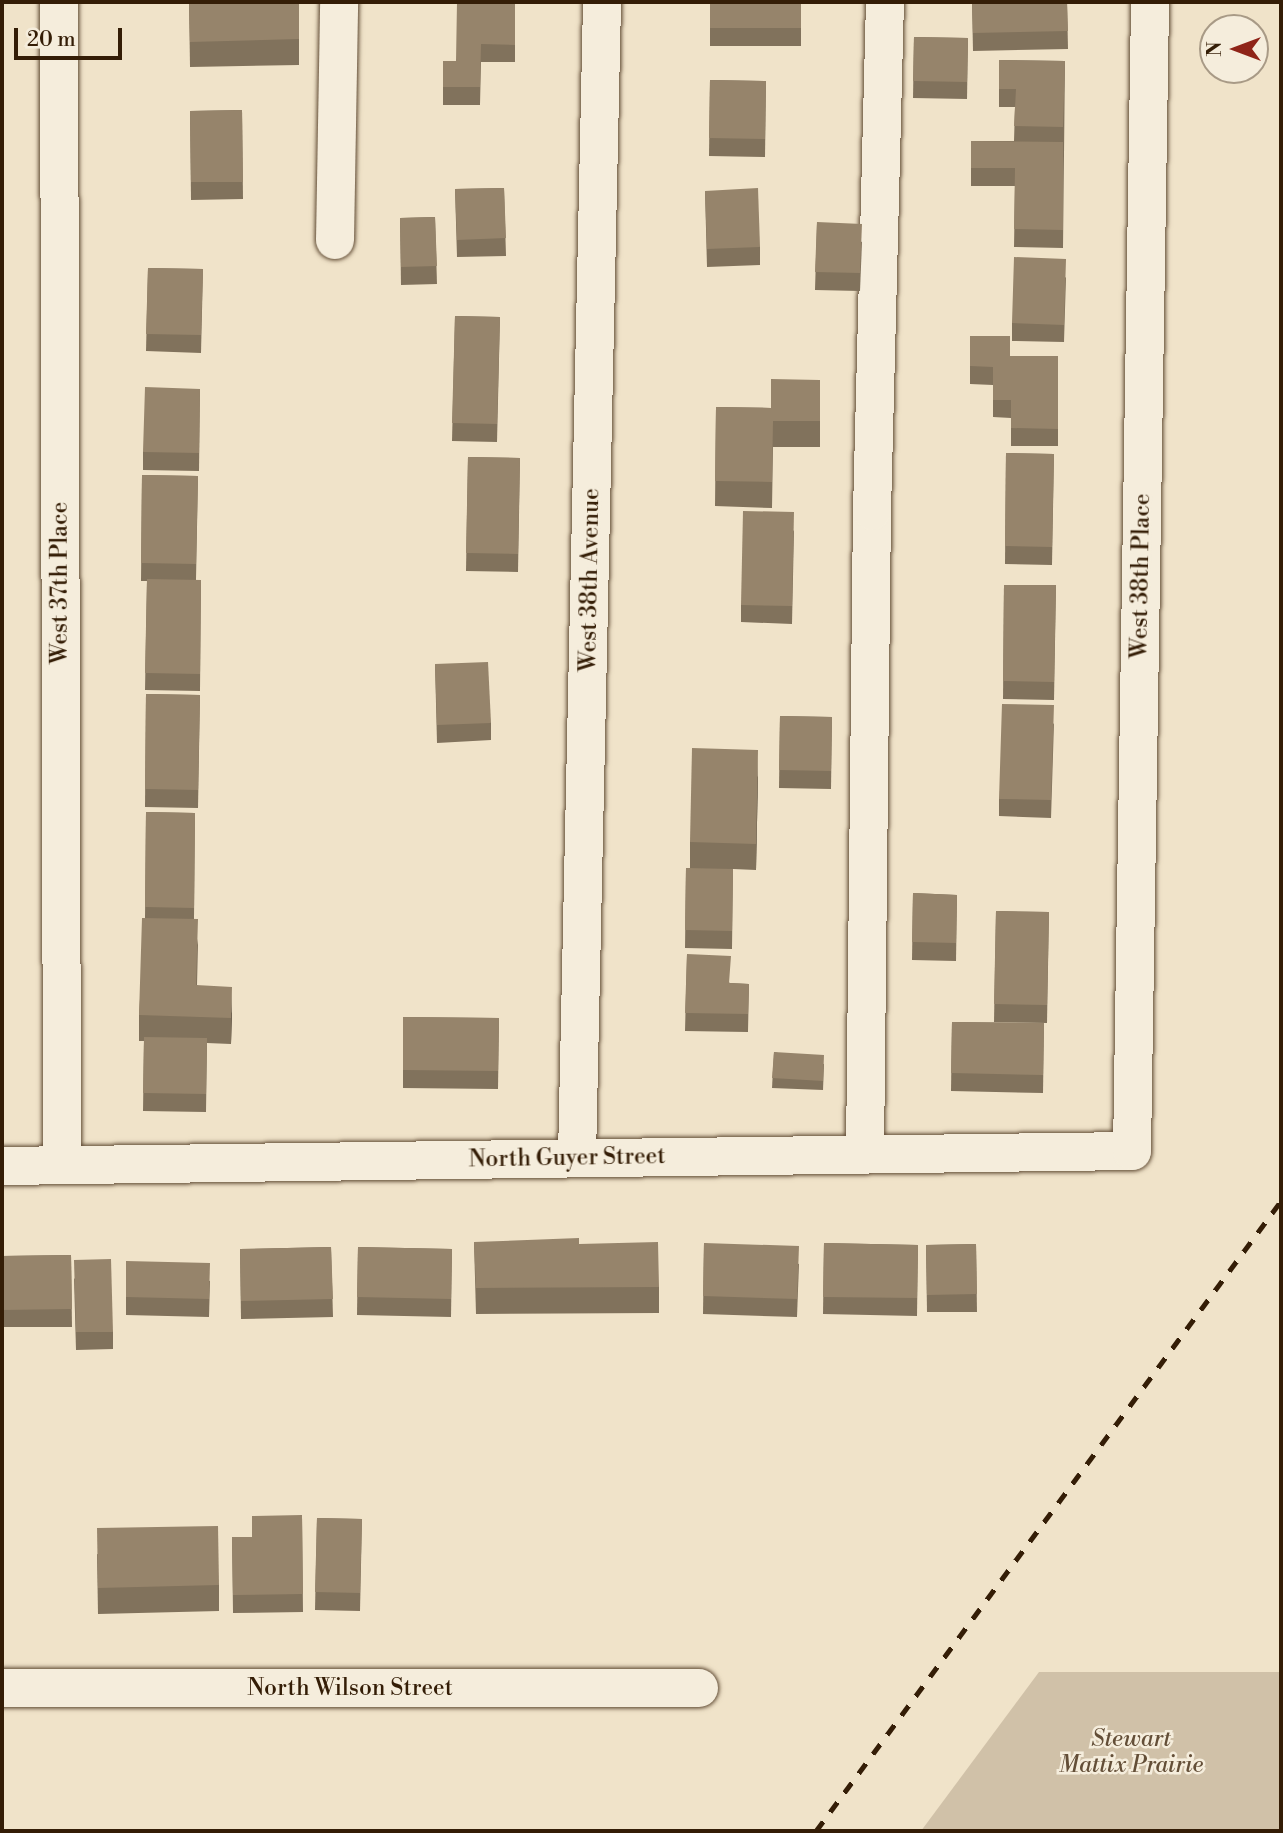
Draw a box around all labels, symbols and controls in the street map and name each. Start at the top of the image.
scale bar [18,14,126,58]
north arrow [1199,14,1269,84]
text: 20 m [27,27,76,53]
text: N [1203,41,1227,57]
street label: West 38th Avenue [575,488,605,672]
street label: West 38th Place [1126,493,1156,659]
street label: West 37th Place [46,502,74,664]
street label: North Guyer Street [468,1142,666,1174]
street label: North Wilson Street [247,1674,453,1702]
park label: Stewart Mattix Prairie [1059,1725,1203,1779]

